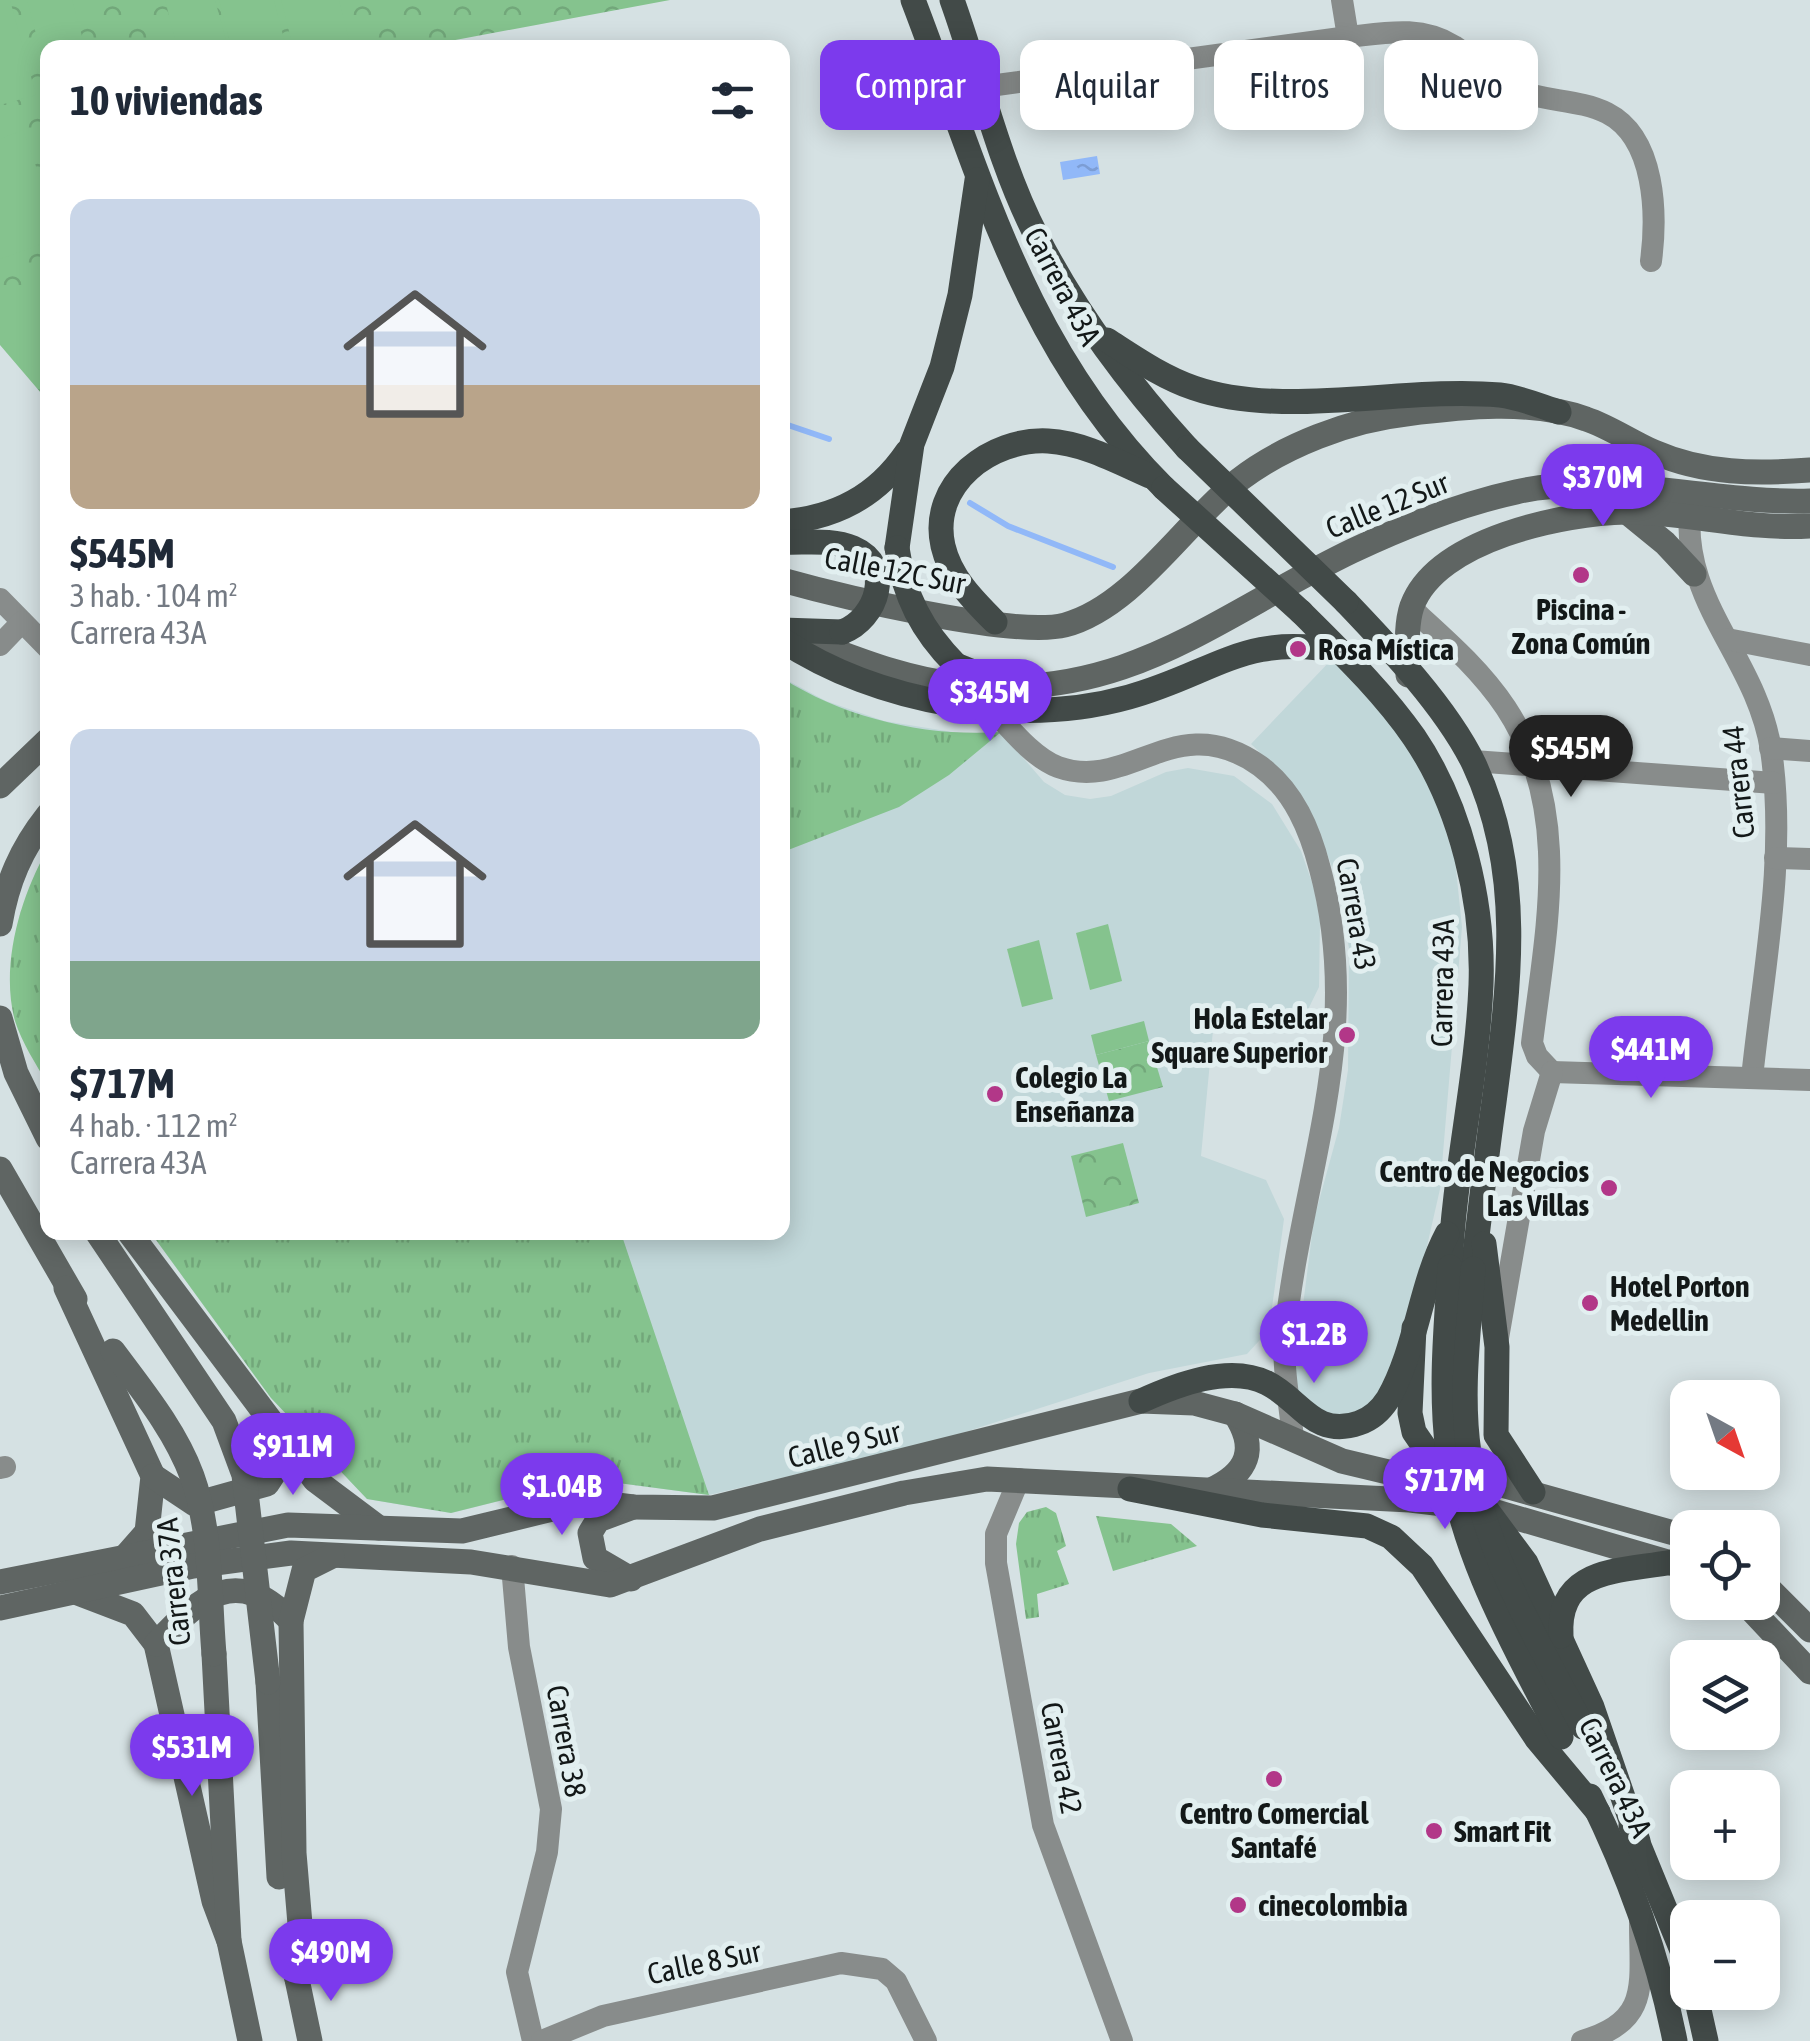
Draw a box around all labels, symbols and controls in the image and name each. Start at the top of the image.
chip: Comprar [820,40,1000,130]
chip: Alquilar [1020,40,1194,130]
chip: Filtros [1214,40,1364,130]
chip: Nuevo [1384,40,1538,130]
icon: filters [705,73,760,128]
text: 10 viviendas [70,76,263,124]
street label: Carrera 43A [1018,222,1108,351]
icon: home [325,264,505,444]
pin: $370M [1533,444,1673,529]
text: $370M [1563,458,1643,495]
street label: Calle 12 Sur [1321,465,1454,545]
text: $545M [70,529,175,577]
street label: Calle 12C Sur [822,540,969,601]
marker: Piscina - Zona Común [1570,564,1592,586]
text: 3 hab. · 104 m² [70,577,238,614]
place label: Piscina - Zona Común [1512,592,1650,660]
text: Carrera 43A [70,614,207,651]
place label: Rosa Mística [1318,632,1454,666]
marker: Rosa Mística [1287,638,1309,660]
pin: $345M [920,659,1060,744]
text: $345M [950,673,1030,710]
pin: $545M [1501,715,1641,800]
street label: Carrera 44 [1715,724,1761,840]
text: $545M [1531,729,1611,766]
icon: home [325,794,505,974]
street label: Carrera 43 [1330,855,1384,973]
street label: Carrera 43A [1424,918,1460,1047]
place label: Hola Estelar Square Superior [1152,1001,1328,1069]
pin: $441M [1581,1016,1721,1101]
marker: Hola Estelar Square Superior [1336,1024,1358,1046]
text: $441M [1611,1030,1691,1067]
text: $717M [70,1059,175,1107]
place label: Colegio La Enseñanza [1015,1060,1134,1128]
marker: Colegio La Enseñanza [984,1083,1006,1105]
text: 4 hab. · 112 m² [70,1107,238,1144]
text: Carrera 43A [70,1144,207,1181]
place label: Centro de Negocios Las Villas [1379,1154,1589,1222]
marker: Centro de Negocios Las Villas [1598,1177,1620,1199]
place label: Hotel Porton Medellin [1610,1269,1750,1337]
marker: Hotel Porton Medellin [1579,1292,1601,1314]
pin: $1.2B [1244,1301,1384,1386]
text: $1.2B [1282,1315,1346,1352]
north arrow [1670,1380,1780,1490]
map controls [1670,1380,1780,2010]
pin: $911M [223,1413,363,1498]
street label: Calle 9 Sur [784,1413,905,1474]
text: $911M [253,1427,333,1464]
pin: $717M [1375,1447,1515,1532]
pin: $1.04B [481,1453,643,1538]
text: $717M [1405,1461,1485,1498]
text: $1.04B [522,1467,602,1504]
button: locate [1670,1510,1780,1620]
street label: Carrera 37A [149,1516,197,1647]
button: layers [1670,1640,1780,1750]
street label: Carrera 38 [540,1682,594,1800]
street label: Carrera 42 [1035,1699,1089,1817]
street label: Carrera 43A [1573,1712,1659,1842]
pin: $531M [122,1714,262,1799]
text: $531M [152,1728,232,1765]
marker: Centro Comercial Santafé [1263,1768,1285,1790]
button: + [1670,1770,1780,1880]
place label: Centro Comercial Santafé [1180,1796,1370,1864]
place label: Smart Fit [1454,1814,1551,1848]
marker: Smart Fit [1423,1820,1445,1842]
place label: cinecolombia [1258,1888,1408,1922]
marker: cinecolombia [1227,1894,1249,1916]
button: − [1670,1900,1780,2010]
pin: $490M [261,1919,401,2004]
text: $490M [291,1933,371,1970]
street label: Calle 8 Sur [644,1933,765,1991]

